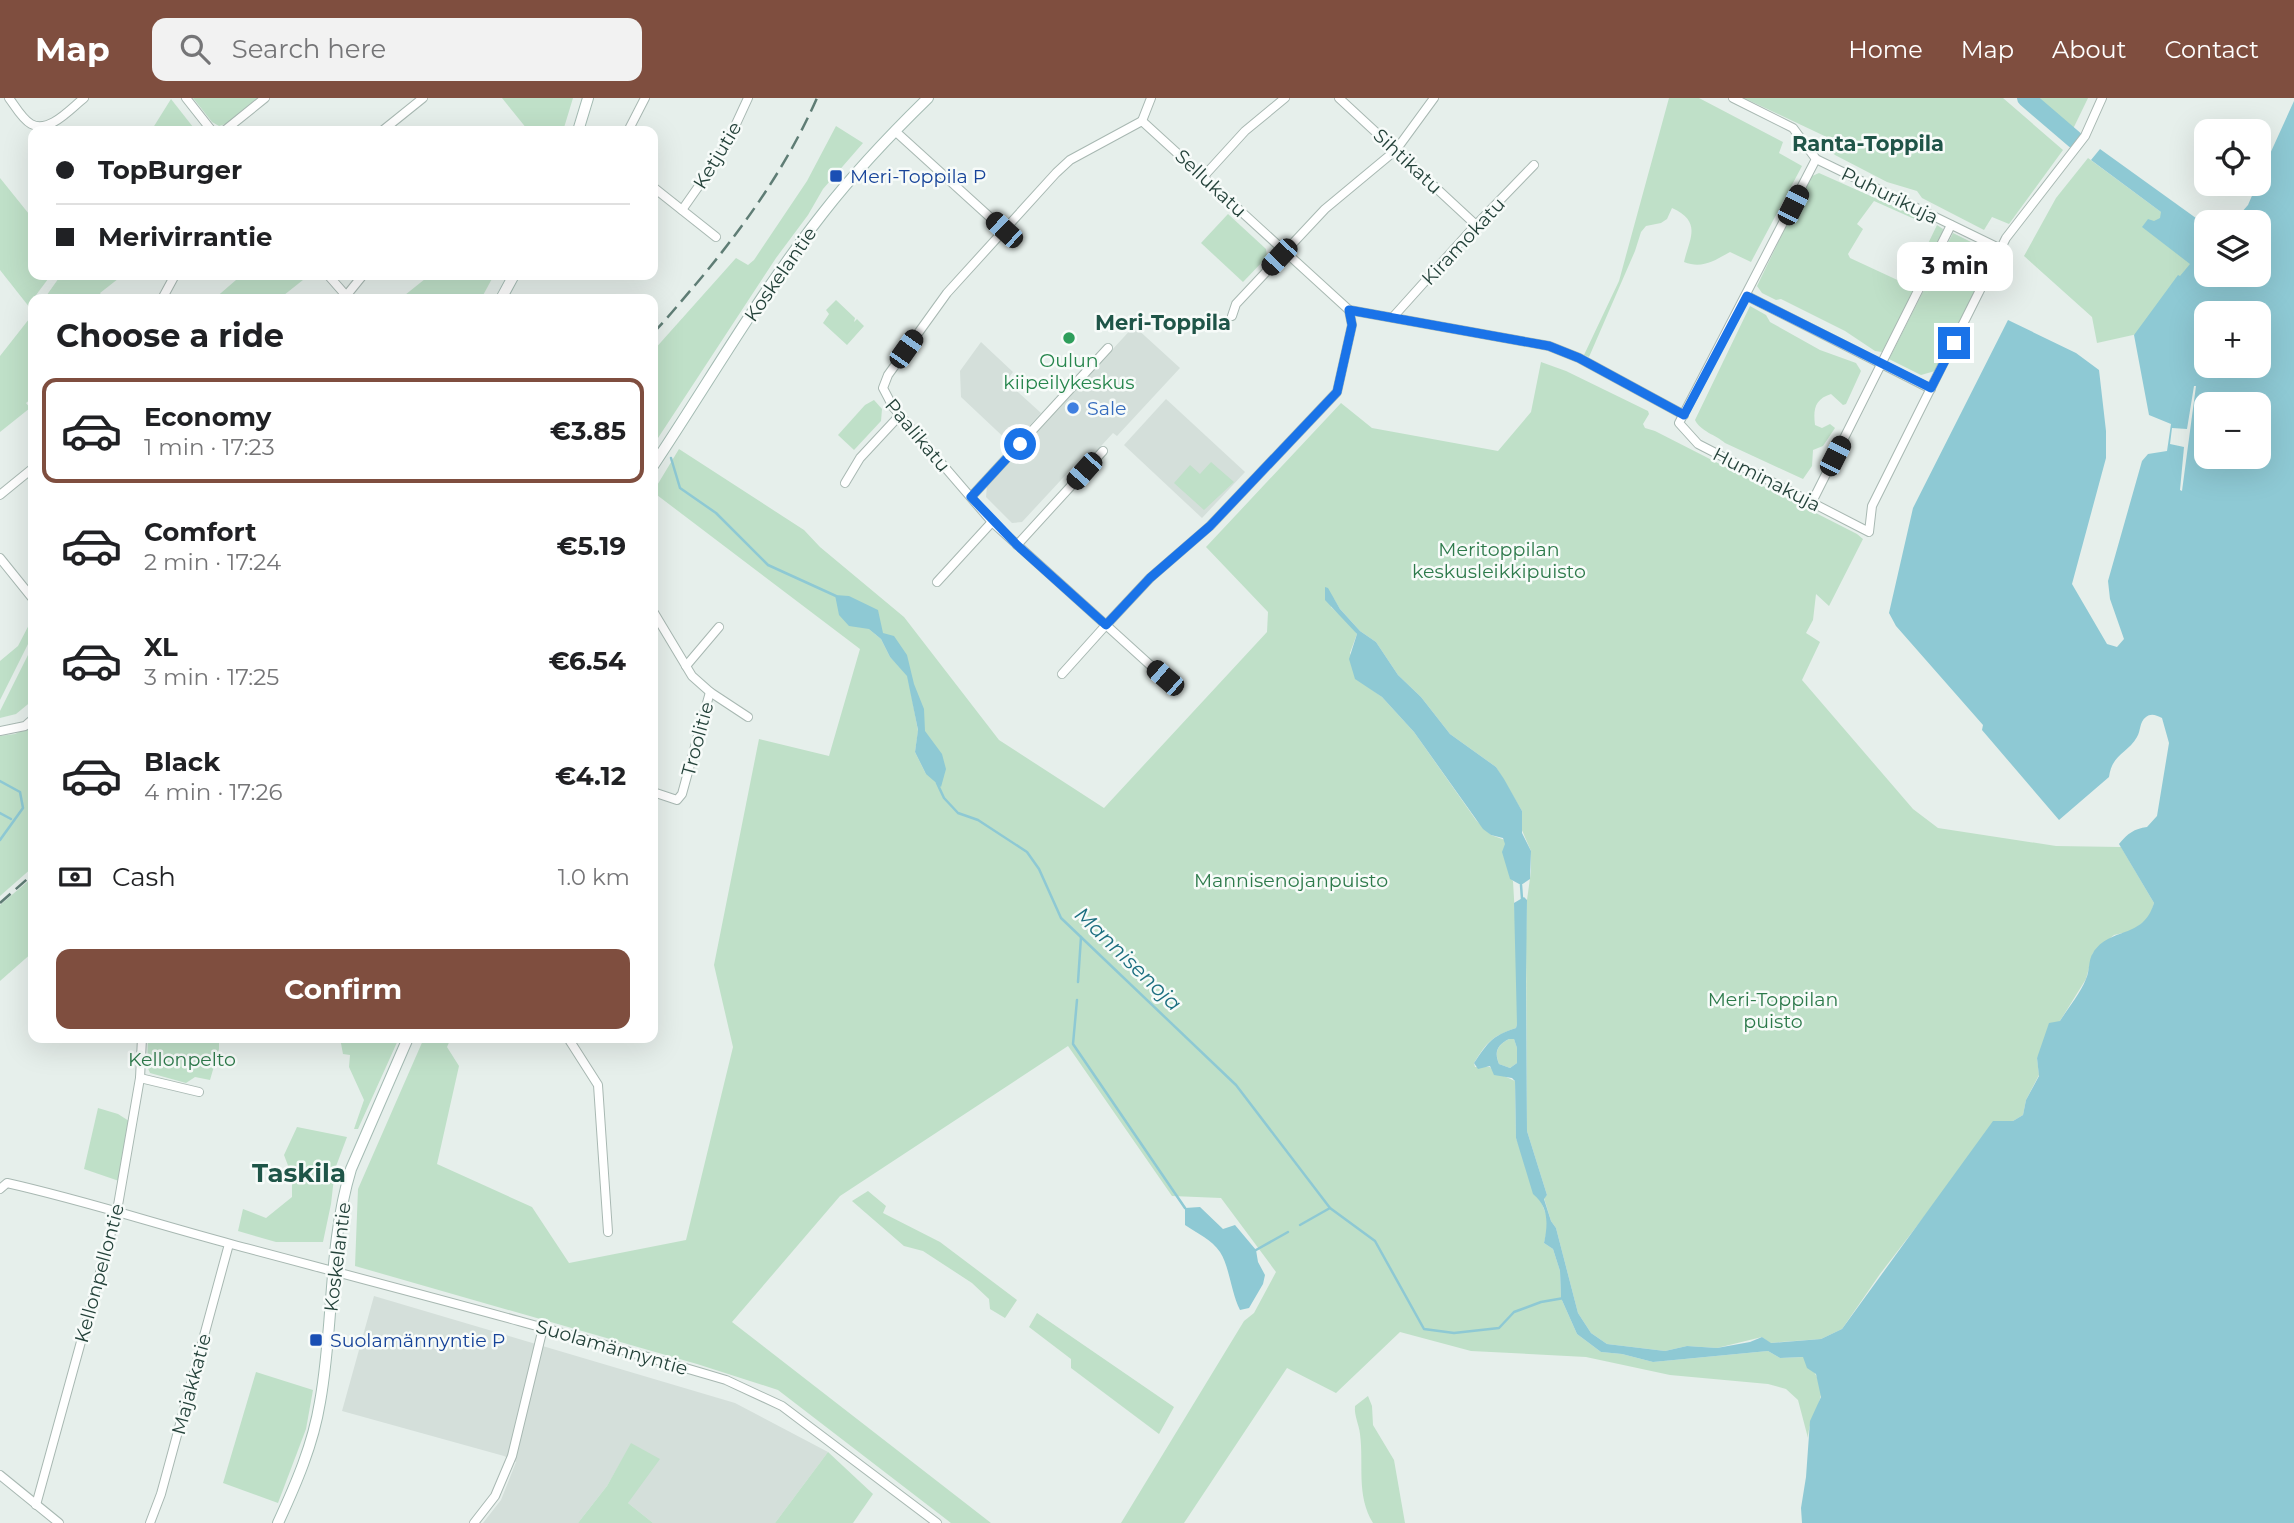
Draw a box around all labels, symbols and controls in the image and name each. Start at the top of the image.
search box [152,18,642,81]
text: Map [35,29,110,69]
icon: search [176,30,214,68]
text: Search here [232,33,386,65]
text: Home [1848,35,1923,64]
text: Map [1961,35,2014,64]
text: About [2052,35,2126,64]
text: Contact [2164,35,2259,64]
street label: Ketjutie [688,117,746,193]
map controls [2194,119,2271,469]
button: locate [2194,119,2271,196]
street label: Sihtikatu [1369,124,1447,199]
district label: Ranta-Toppila [1792,131,1944,156]
street label: Sellukatu [1170,145,1251,222]
text: TopBurger [98,154,242,186]
street label: Puhurikuja [1838,162,1942,229]
place label: Meri-Toppila P [850,165,986,188]
marker: Meri-Toppila P [828,168,844,184]
car [1775,182,1812,228]
street label: Kiramokatu [1417,193,1510,290]
car [982,208,1027,252]
button: layers [2194,210,2271,287]
text: Merivirrantie [98,221,272,253]
street label: Koskelantie [739,223,821,326]
car [1257,234,1302,280]
callout: 3 min [1896,242,2012,290]
text: 3 min [1921,252,1989,280]
button: + [2194,301,2271,378]
district label: Meri-Toppila [1095,310,1231,335]
text: Choose a ride [56,316,284,355]
car [886,326,927,372]
route end [1938,327,1970,359]
marker: Oulun kiipeilykeskus [1061,330,1077,346]
place label: Oulun kiipeilykeskus [1003,349,1135,394]
button: − [2194,392,2271,469]
street label: Paalikatu [880,394,955,477]
place label: Sale [1087,397,1126,420]
icon: car [60,399,123,462]
marker: Sale [1065,400,1081,416]
text: Economy [144,401,271,433]
text: €3.85 [550,415,626,447]
route start [1004,428,1036,460]
text: 1 min · 17:23 [144,433,275,461]
car [1817,433,1854,479]
street label: Huminakuja [1709,442,1825,516]
car [1063,448,1106,494]
icon: car [60,514,123,577]
text: Comfort [144,516,256,548]
text: €5.19 [557,530,626,562]
park label: Meritoppilan keskusleikkipuisto [1412,538,1586,583]
text: 2 min · 17:24 [144,548,281,576]
icon: car [60,629,123,692]
text: XL [144,631,178,663]
text: €6.54 [548,645,626,677]
car [1143,656,1188,700]
text: 3 min · 17:25 [144,663,279,691]
street label: Troolitie [677,699,718,779]
icon: car [60,744,123,807]
text: Black [144,746,220,778]
text: €4.12 [555,760,626,792]
text: 4 min · 17:26 [144,778,283,806]
icon: cash [56,858,94,896]
text: Cash [112,861,176,893]
text: 1.0 km [558,863,630,891]
park label: Mannisenojanpuisto [1194,869,1388,892]
water label: Mannisenoja [1070,902,1187,1016]
button: Confirm [56,949,630,1029]
park label: Meri-Toppilan puisto [1708,988,1838,1033]
park label: Kellonpelto [128,1048,236,1071]
district label: Taskila [252,1157,346,1189]
street label: Kellonpellontie [70,1201,129,1345]
street label: Koskelantie [319,1201,356,1313]
street label: Suolamännyntie [533,1315,690,1380]
place label: Suolamännyntie P [330,1329,505,1352]
street label: Majakkatie [167,1331,216,1437]
marker: Suolamännyntie P [308,1332,324,1348]

